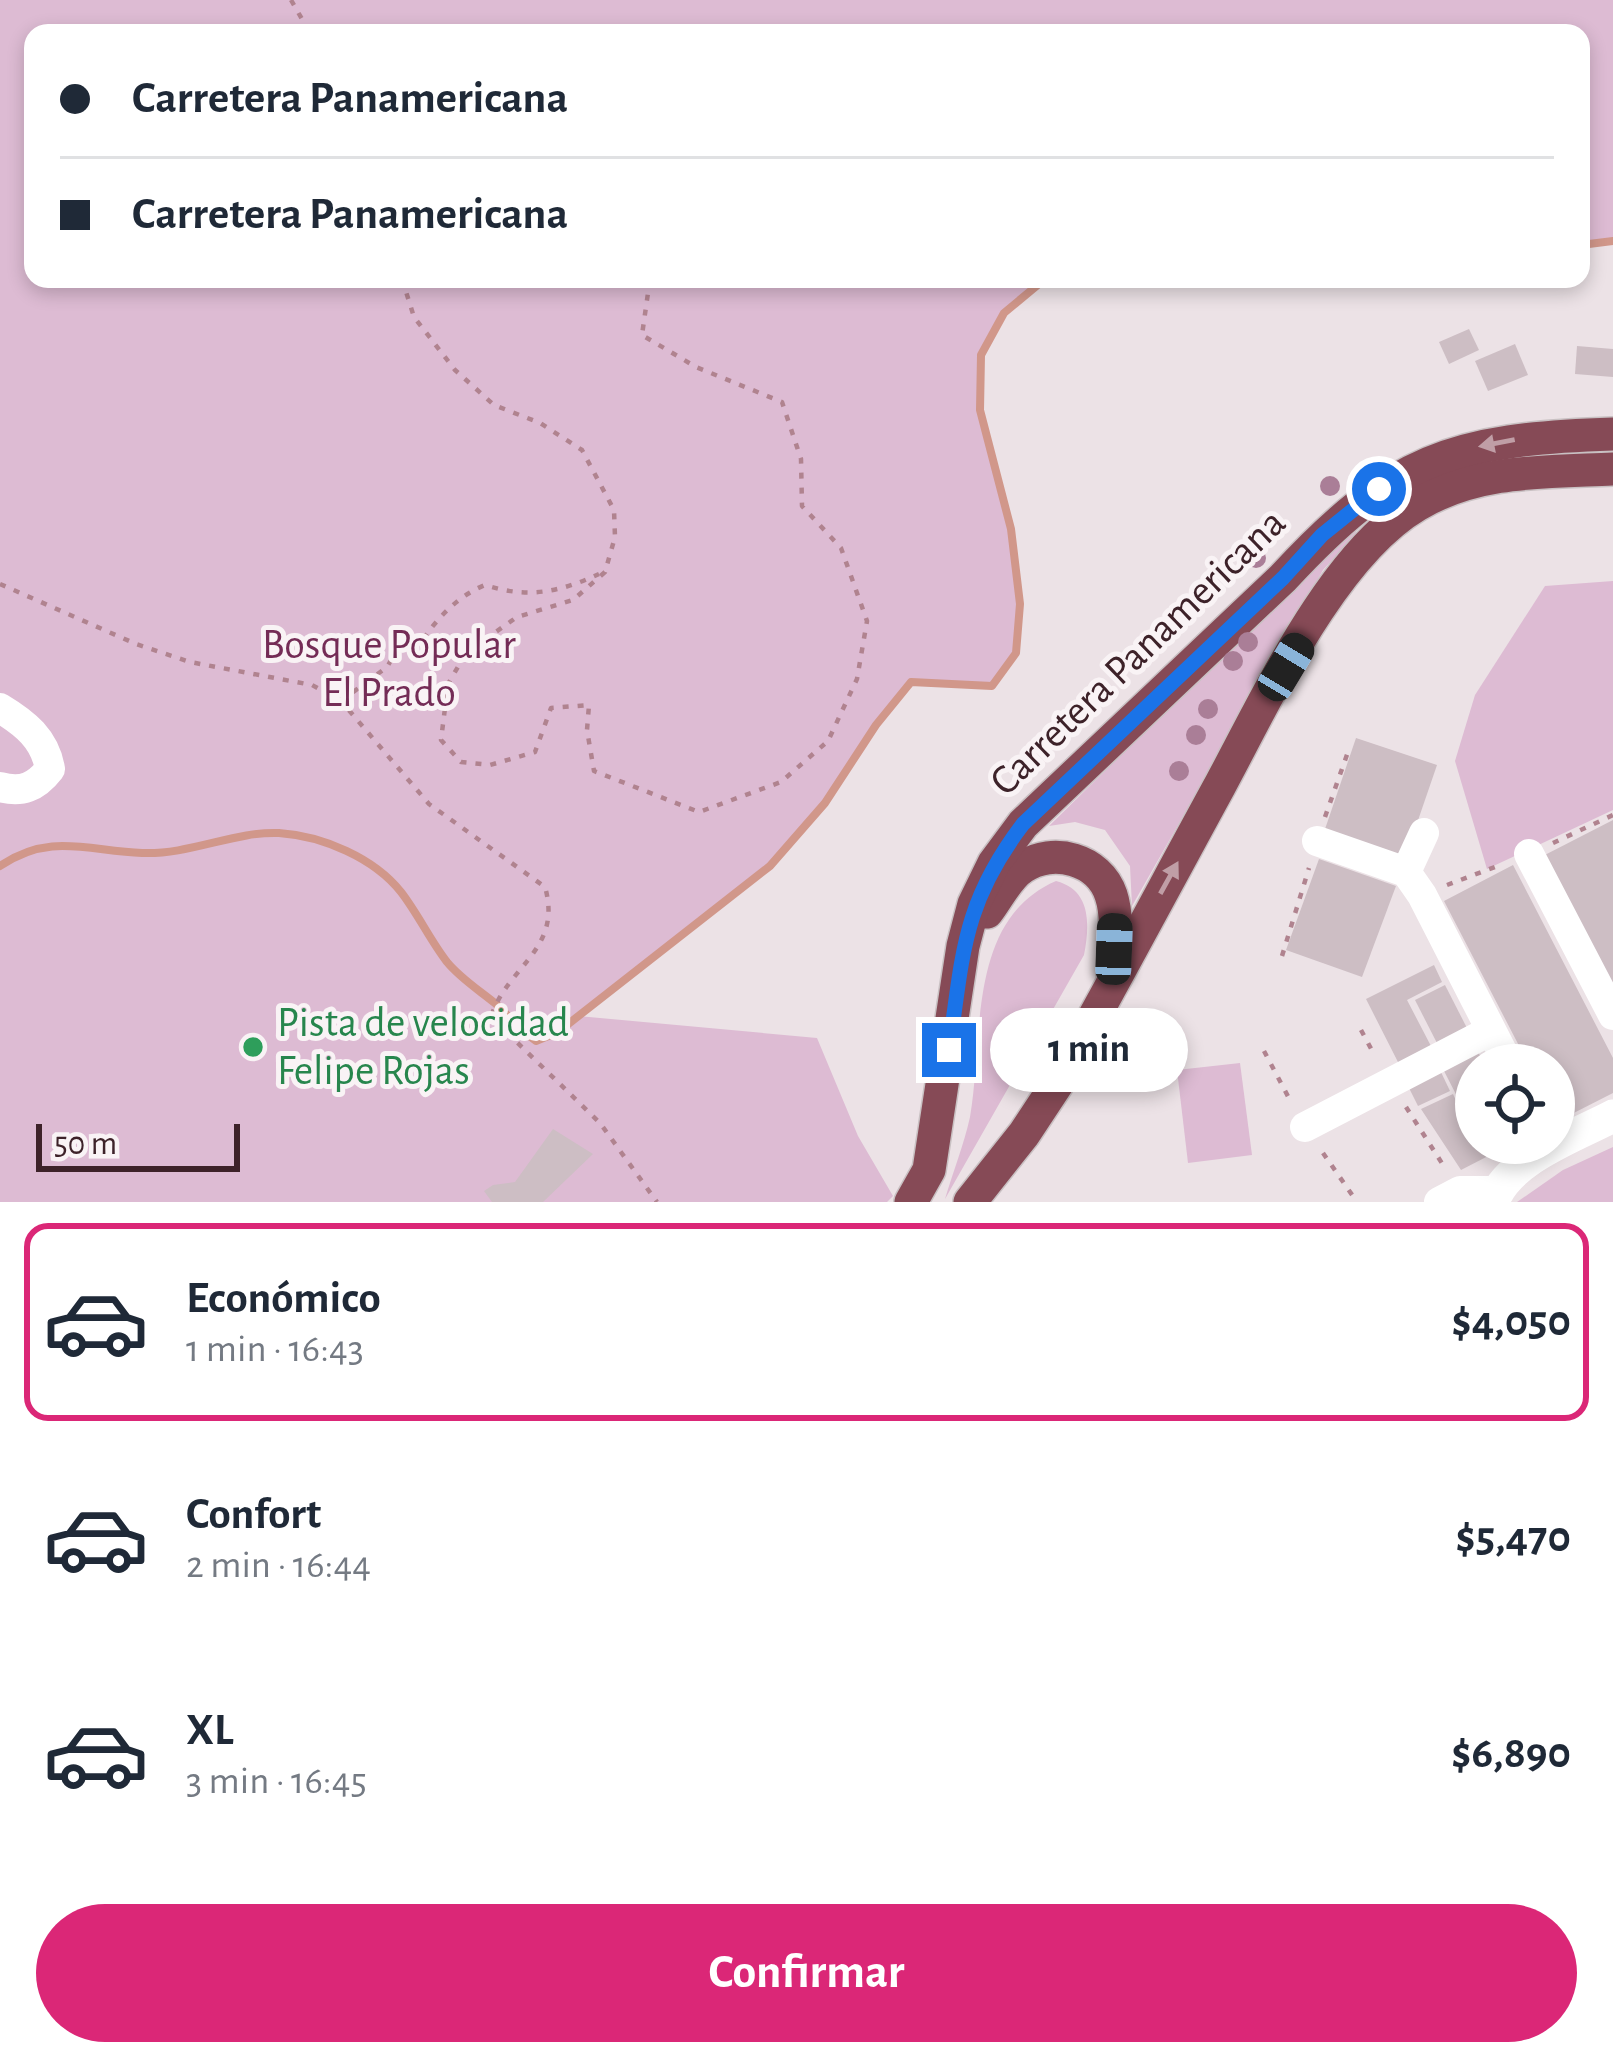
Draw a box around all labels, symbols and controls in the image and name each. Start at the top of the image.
text: Carretera Panamericana [132,76,568,121]
text: Carretera Panamericana [132,192,568,237]
one-way arrow [1477,434,1515,453]
route start [1352,462,1406,516]
street label: Carretera Panamericana [982,501,1294,803]
park label: Bosque Popular El Prado [262,624,516,714]
car [1252,627,1320,707]
one-way arrow [1158,861,1179,895]
car [1095,912,1133,986]
place label: Pista de velocidad Felipe Rojas [277,1002,569,1092]
callout: 1 min [991,1008,1189,1092]
route end [922,1023,976,1077]
text: 1 min [1048,1030,1130,1069]
marker: Pista de velocidad Felipe Rojas [240,1034,266,1060]
map controls [1455,1044,1575,1164]
button: locate [1455,1044,1575,1164]
scale bar [36,1118,240,1171]
text: 50 m [54,1128,117,1161]
icon: car [42,1268,150,1376]
text: Económico [186,1276,381,1321]
text: $4,050 [1451,1299,1571,1344]
text: 1 min · 16:43 [186,1330,364,1369]
icon: car [42,1484,150,1592]
text: Confort [186,1492,321,1537]
text: $5,470 [1455,1515,1571,1560]
text: 2 min · 16:44 [186,1546,371,1585]
icon: car [42,1700,150,1808]
text: XL [186,1708,234,1753]
text: $6,890 [1451,1731,1571,1776]
text: 3 min · 16:45 [186,1762,367,1801]
button: Confirmar [36,1904,1577,2042]

